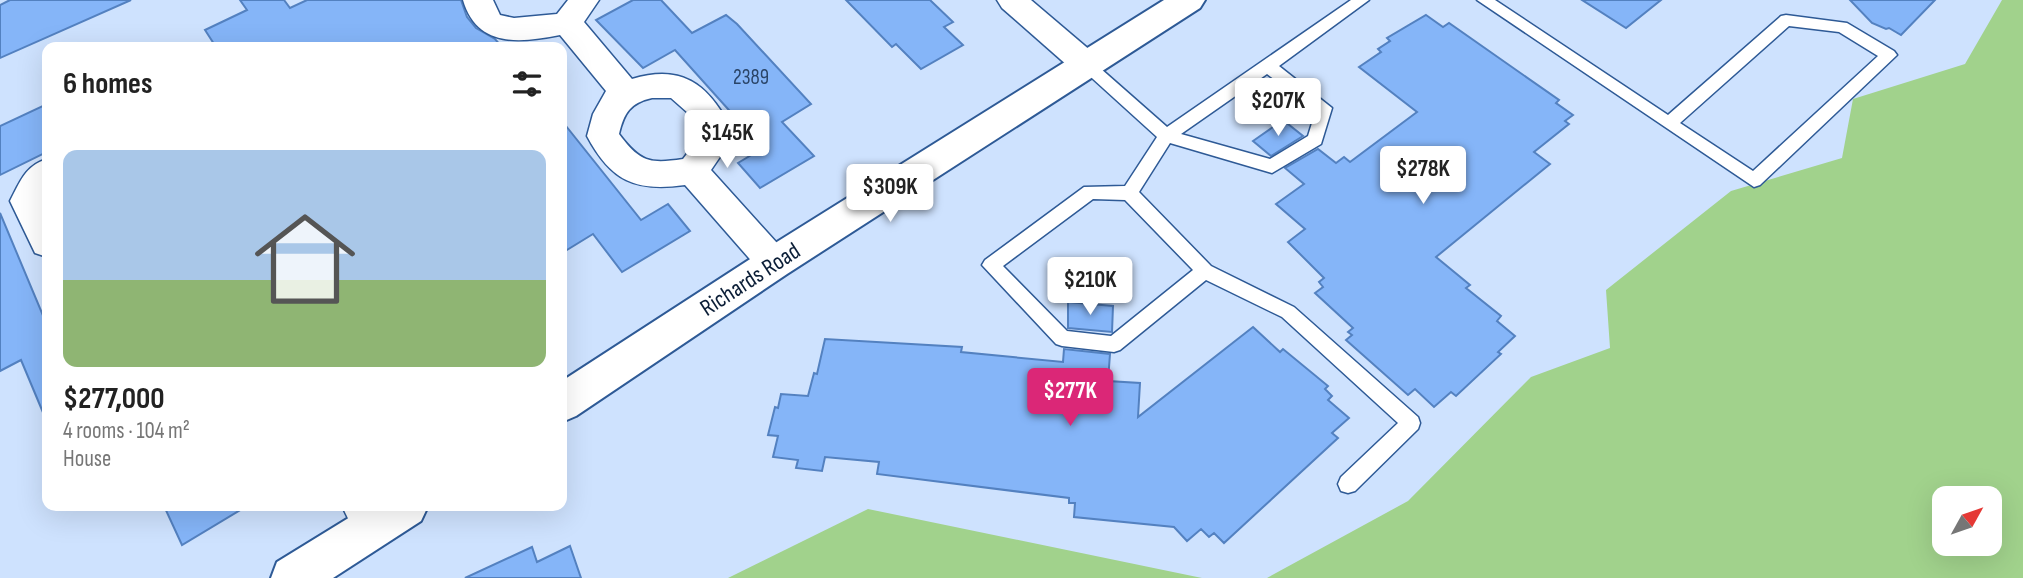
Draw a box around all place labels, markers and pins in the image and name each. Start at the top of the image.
pin: $207K [1229,78,1327,138]
pin: $145K [678,110,776,170]
pin: $278K [1374,146,1472,206]
pin: $309K [841,164,939,224]
pin: $210K [1041,258,1139,317]
pin: $277K [1021,368,1119,428]

